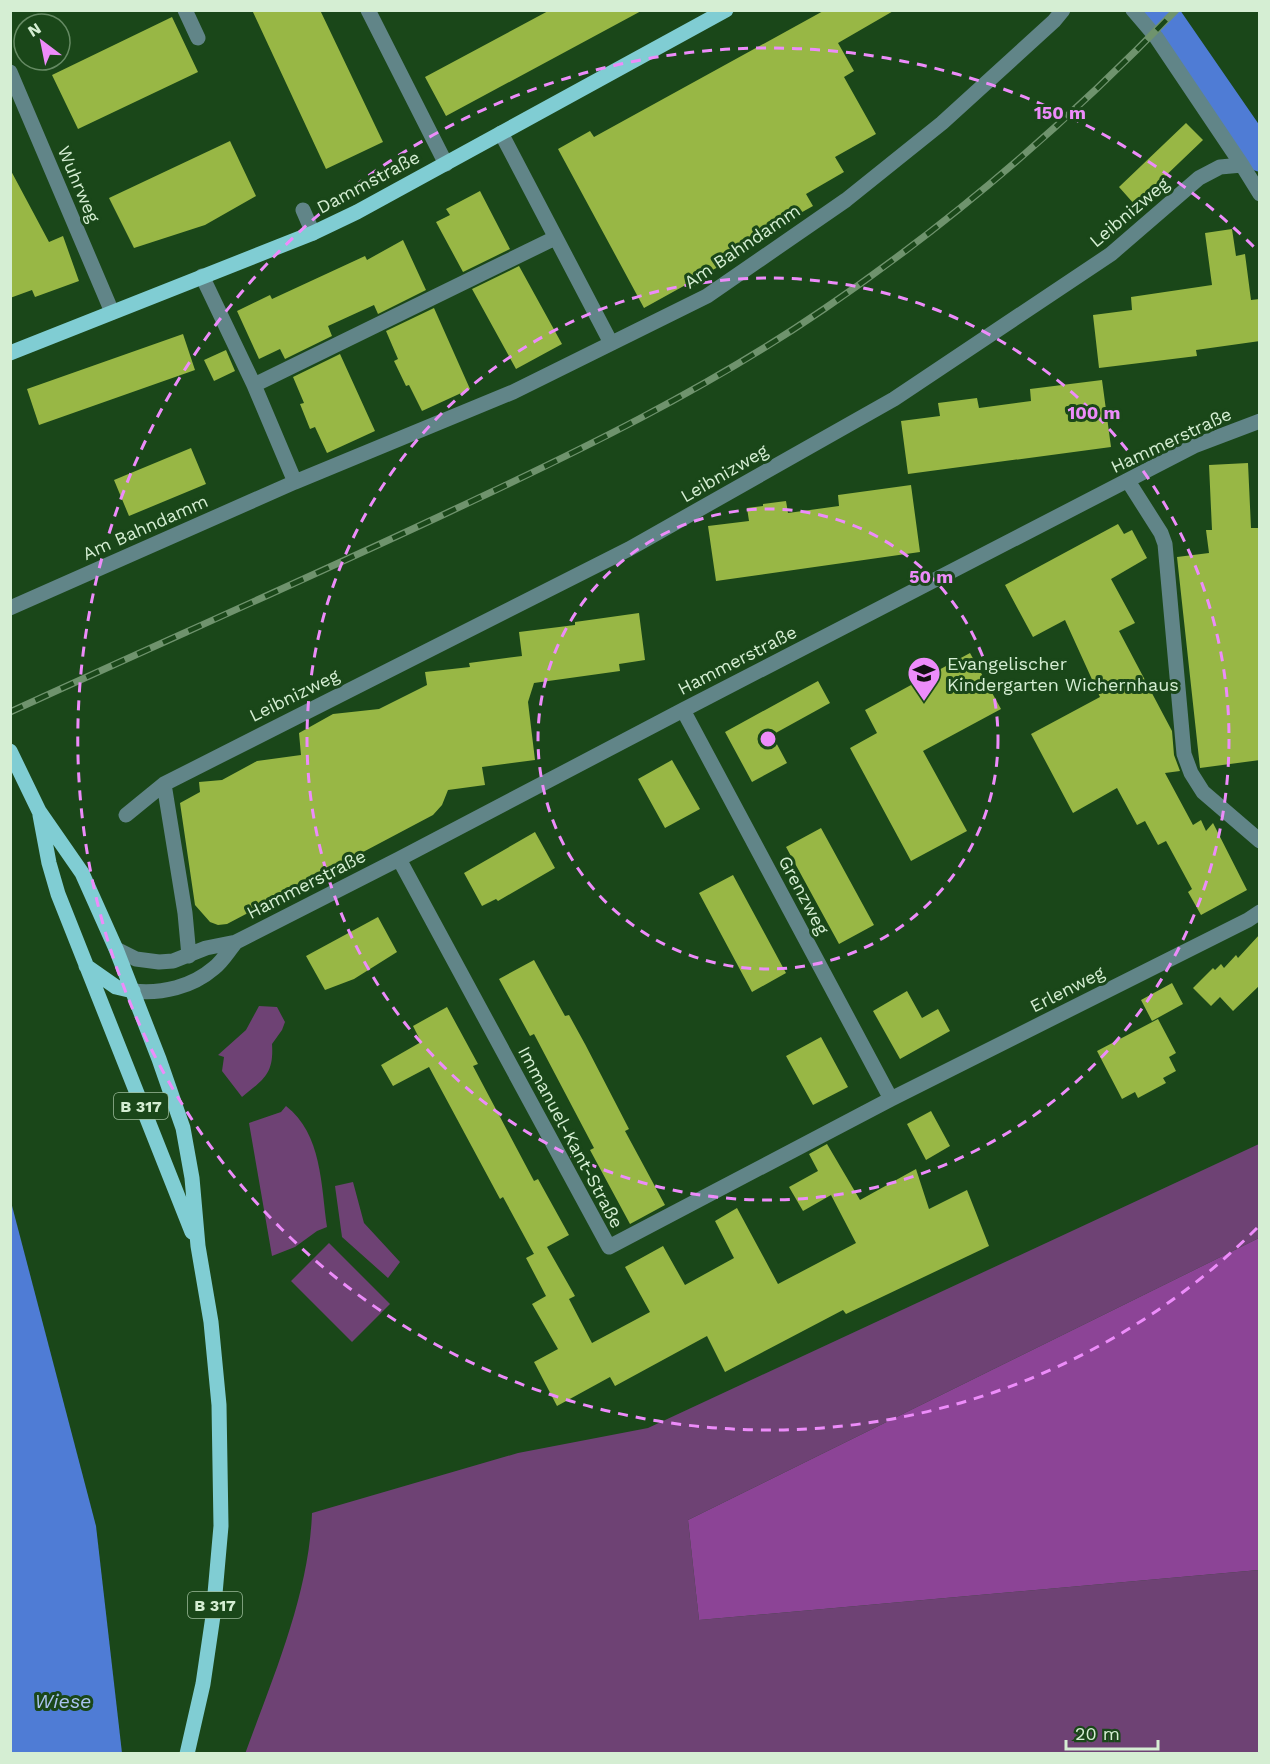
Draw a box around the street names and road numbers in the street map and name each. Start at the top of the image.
street label: Wuhrweg [53,142,105,226]
street label: Dammstraße [313,146,423,218]
street label: Leibnizweg [1085,172,1173,251]
street label: Am Bahndamm [680,199,804,293]
street label: Hammerstraße [1107,403,1235,477]
street label: Leibnizweg [677,439,772,506]
street label: Am Bahndamm [79,490,211,564]
street label: Hammerstraße [674,621,800,699]
street label: Leibnizweg [246,664,343,726]
street label: Hammerstraße [243,845,369,923]
street label: Grenzweg [775,852,834,938]
street label: Erlenweg [1026,961,1108,1017]
street label: Immanuel-Kant-Straße [514,1042,628,1232]
road number: B 317 [114,1093,168,1119]
road number: B 317 [188,1592,242,1618]

